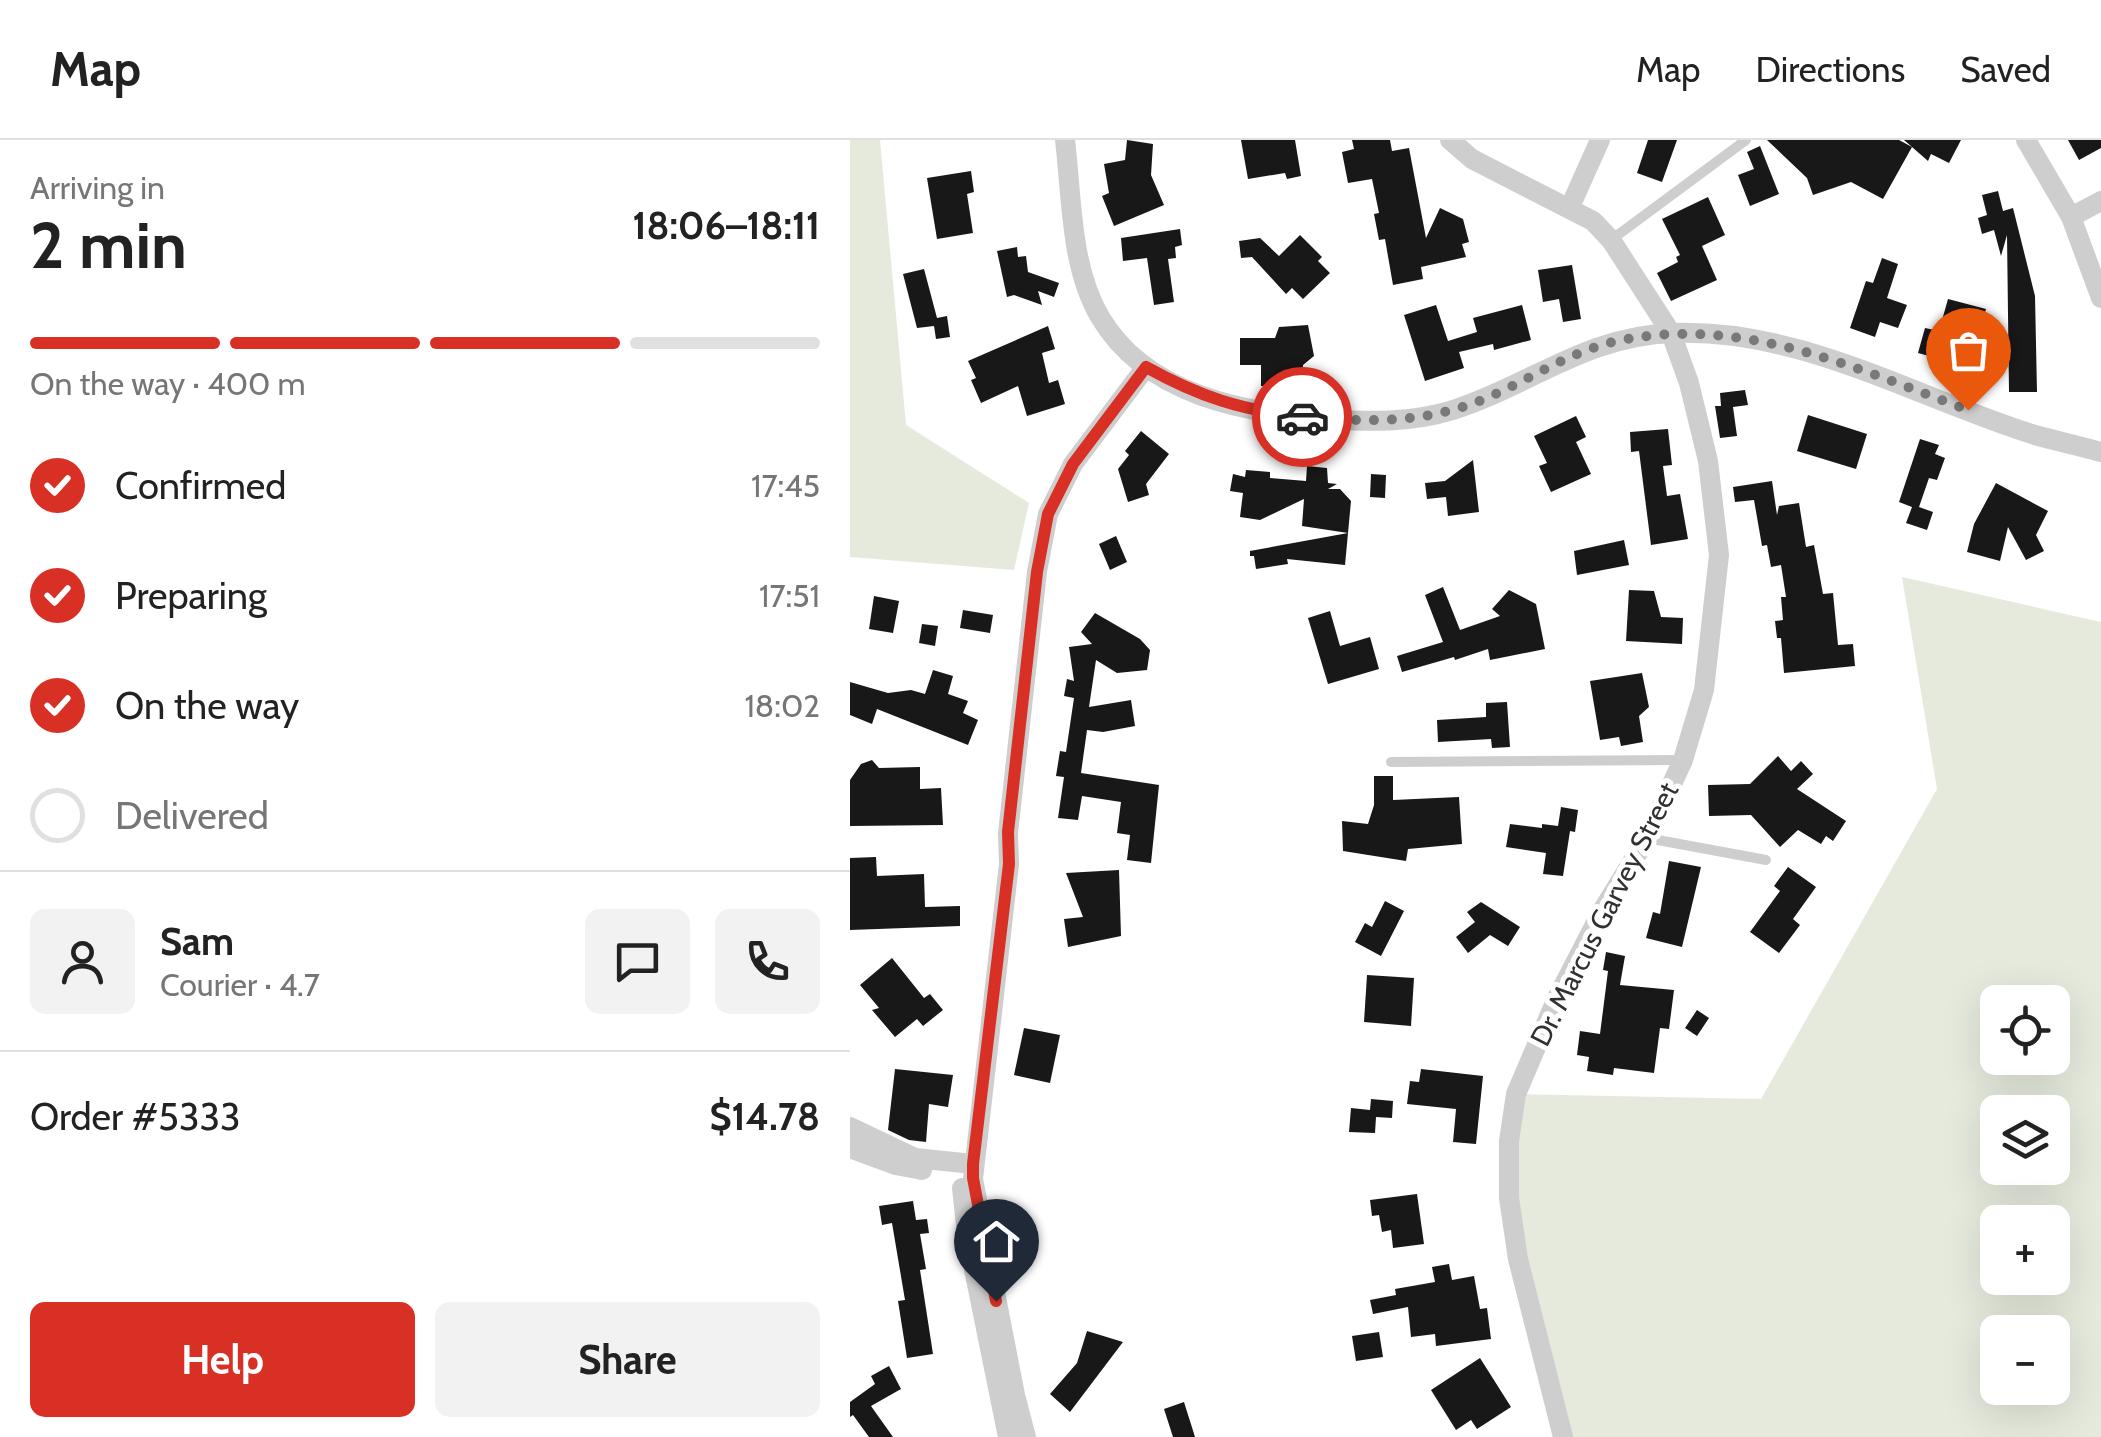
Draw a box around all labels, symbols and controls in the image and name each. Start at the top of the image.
text: Map [50,40,141,98]
text: Map [1636,48,1701,91]
text: Directions [1756,48,1905,91]
text: Saved [1960,48,2051,91]
text: Arriving in [30,168,165,207]
text: 18:06–18:11 [632,202,820,249]
text: 2 min [30,205,187,284]
pin [1926,308,2011,411]
icon: bag [1941,323,1996,378]
text: On the way · 400 m [30,364,306,403]
courier [1252,367,1352,467]
icon: car [1275,390,1330,445]
icon: check [30,458,85,513]
text: Confirmed [115,462,286,509]
text: 17:45 [751,466,820,505]
icon: check [30,568,85,623]
text: Preparing [115,572,267,619]
text: 17:51 [759,576,820,615]
icon: check [30,678,85,733]
text: On the way [115,682,299,729]
text: 18:02 [744,686,820,725]
street label: Dr. Marcus Garvey Street [1523,777,1685,1051]
text: Delivered [115,792,269,839]
button: person [30,909,135,1014]
button: chat [585,909,690,1014]
button: phone [715,909,820,1014]
text: Sam [160,918,234,965]
text: Courier · 4.7 [160,965,320,1004]
map controls [1980,985,2070,1405]
button: locate [1980,985,2070,1075]
text: Order #5333 [30,1093,241,1140]
text: $14.78 [710,1093,820,1140]
button: layers [1980,1095,2070,1185]
pin [954,1199,1039,1302]
button: + [1980,1205,2070,1295]
icon: home [969,1214,1024,1269]
button: Help [30,1302,415,1417]
button: Share [435,1302,820,1417]
button: − [1980,1315,2070,1405]

